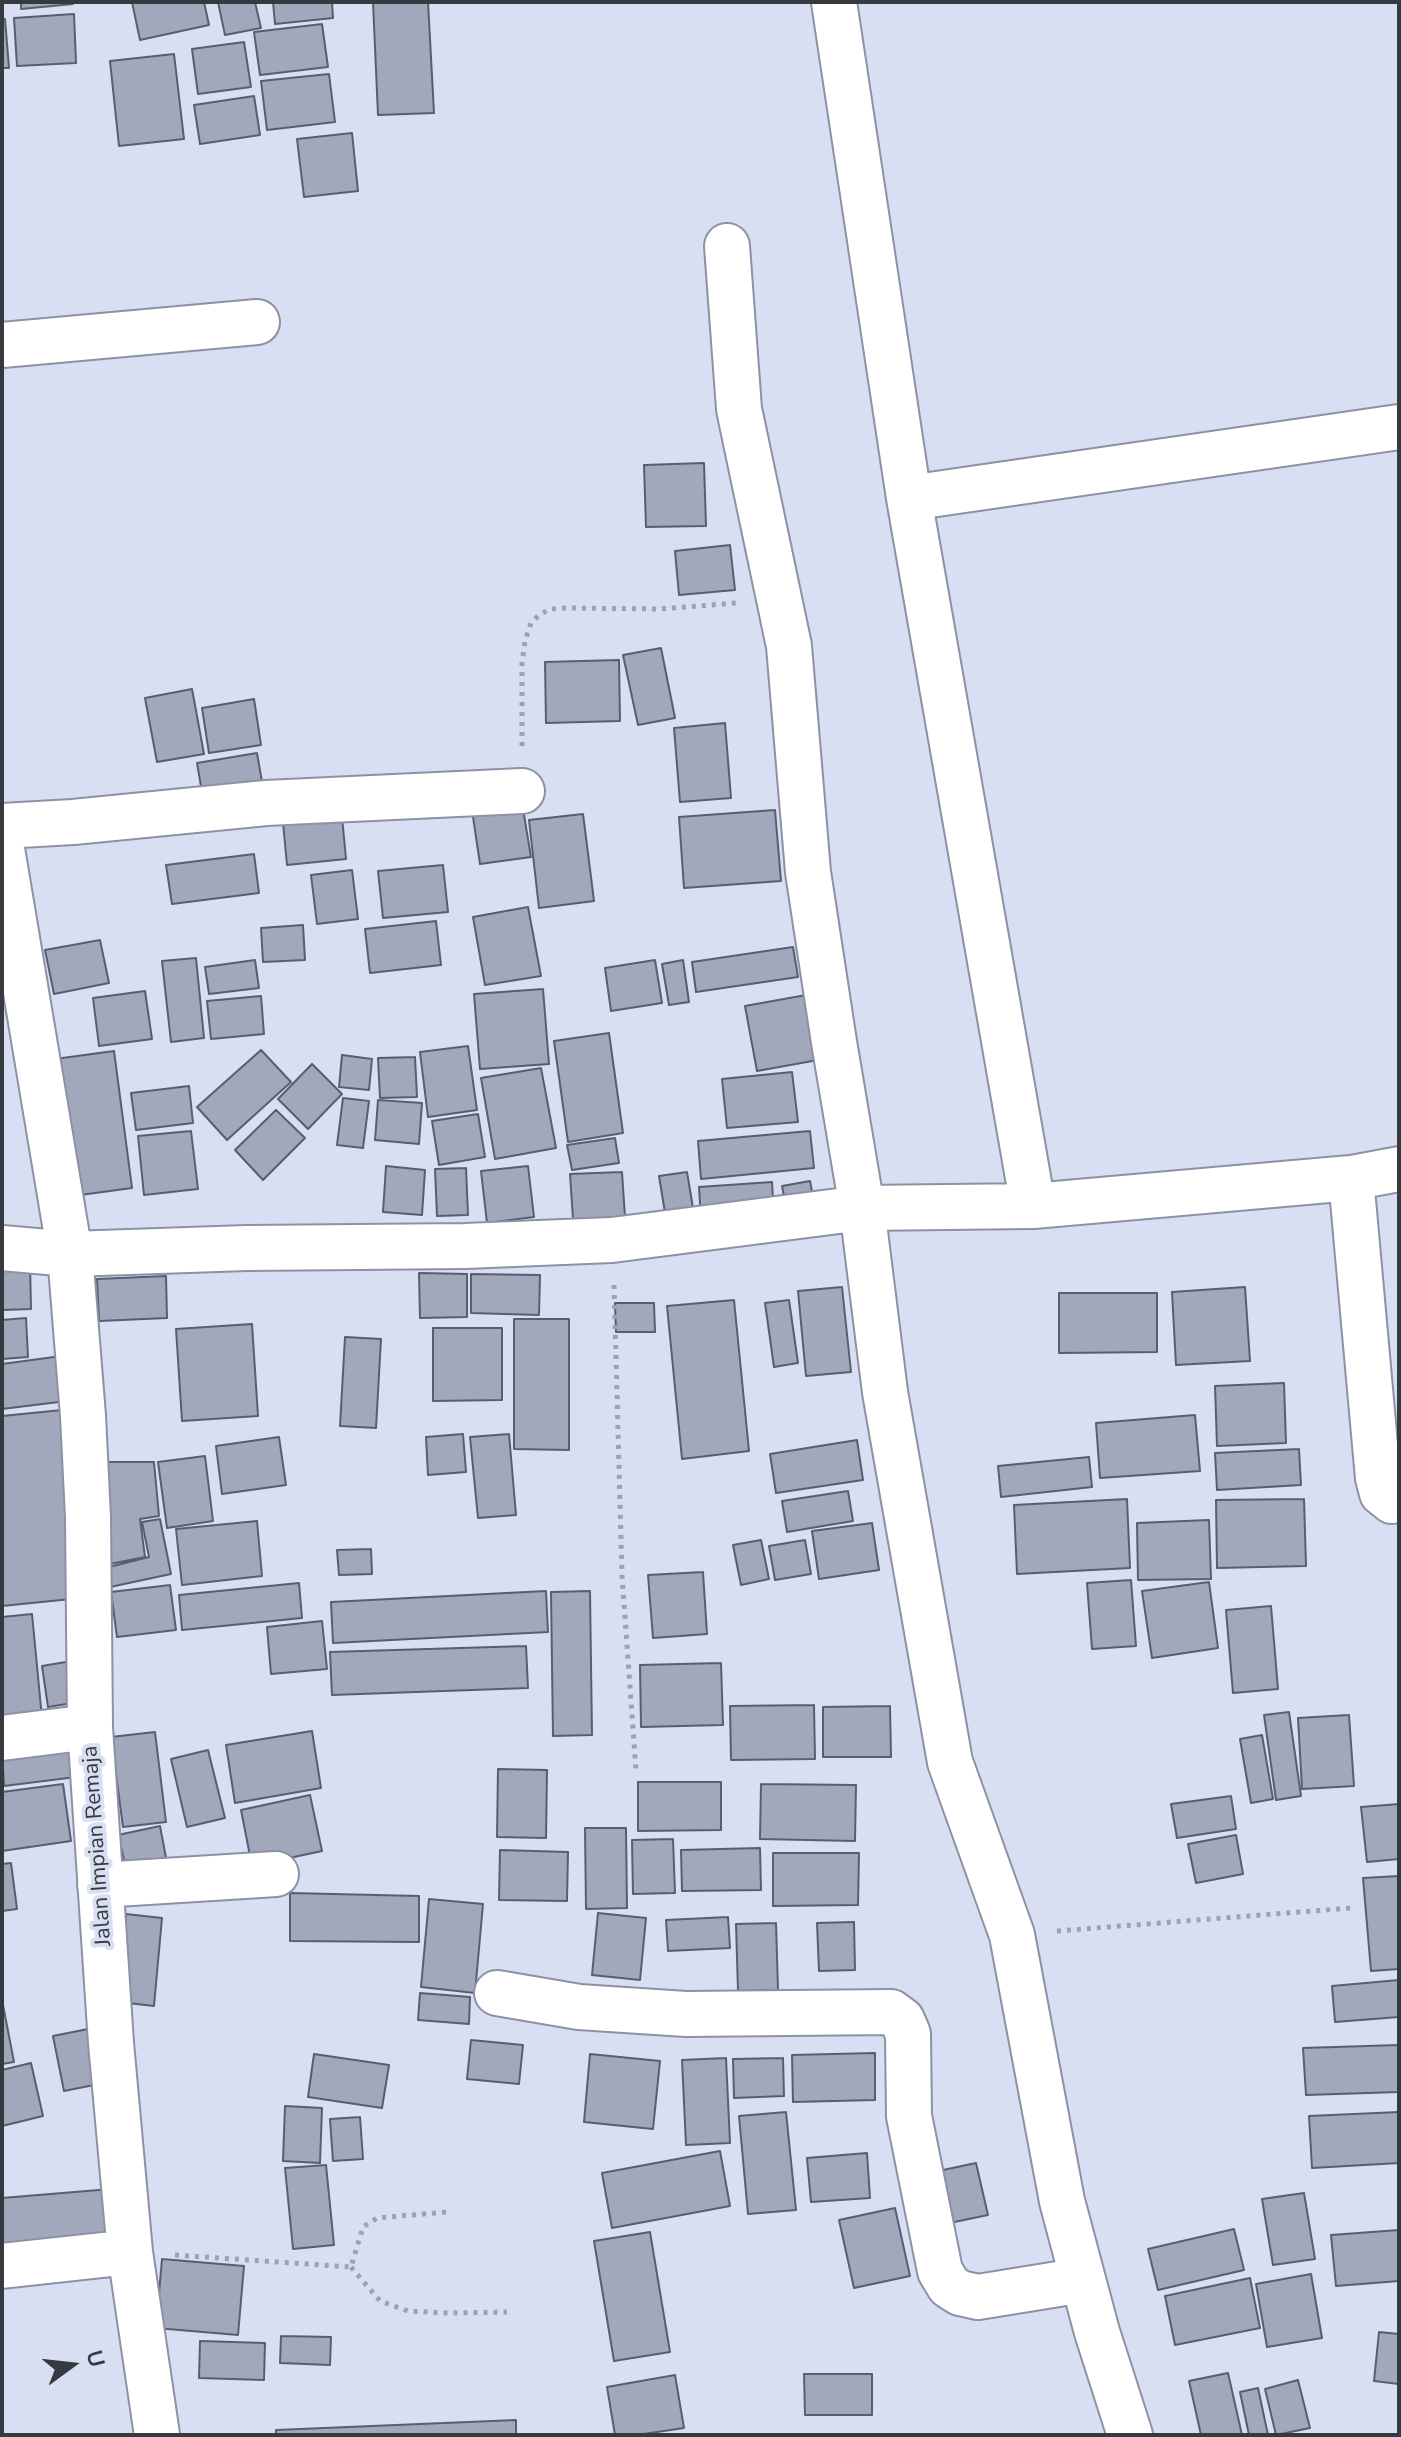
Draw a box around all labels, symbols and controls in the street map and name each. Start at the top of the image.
street label: Jalan Impian Remaja [78,1745,118,1947]
north arrow [32,2325,112,2405]
text: U [79,2347,112,2371]

